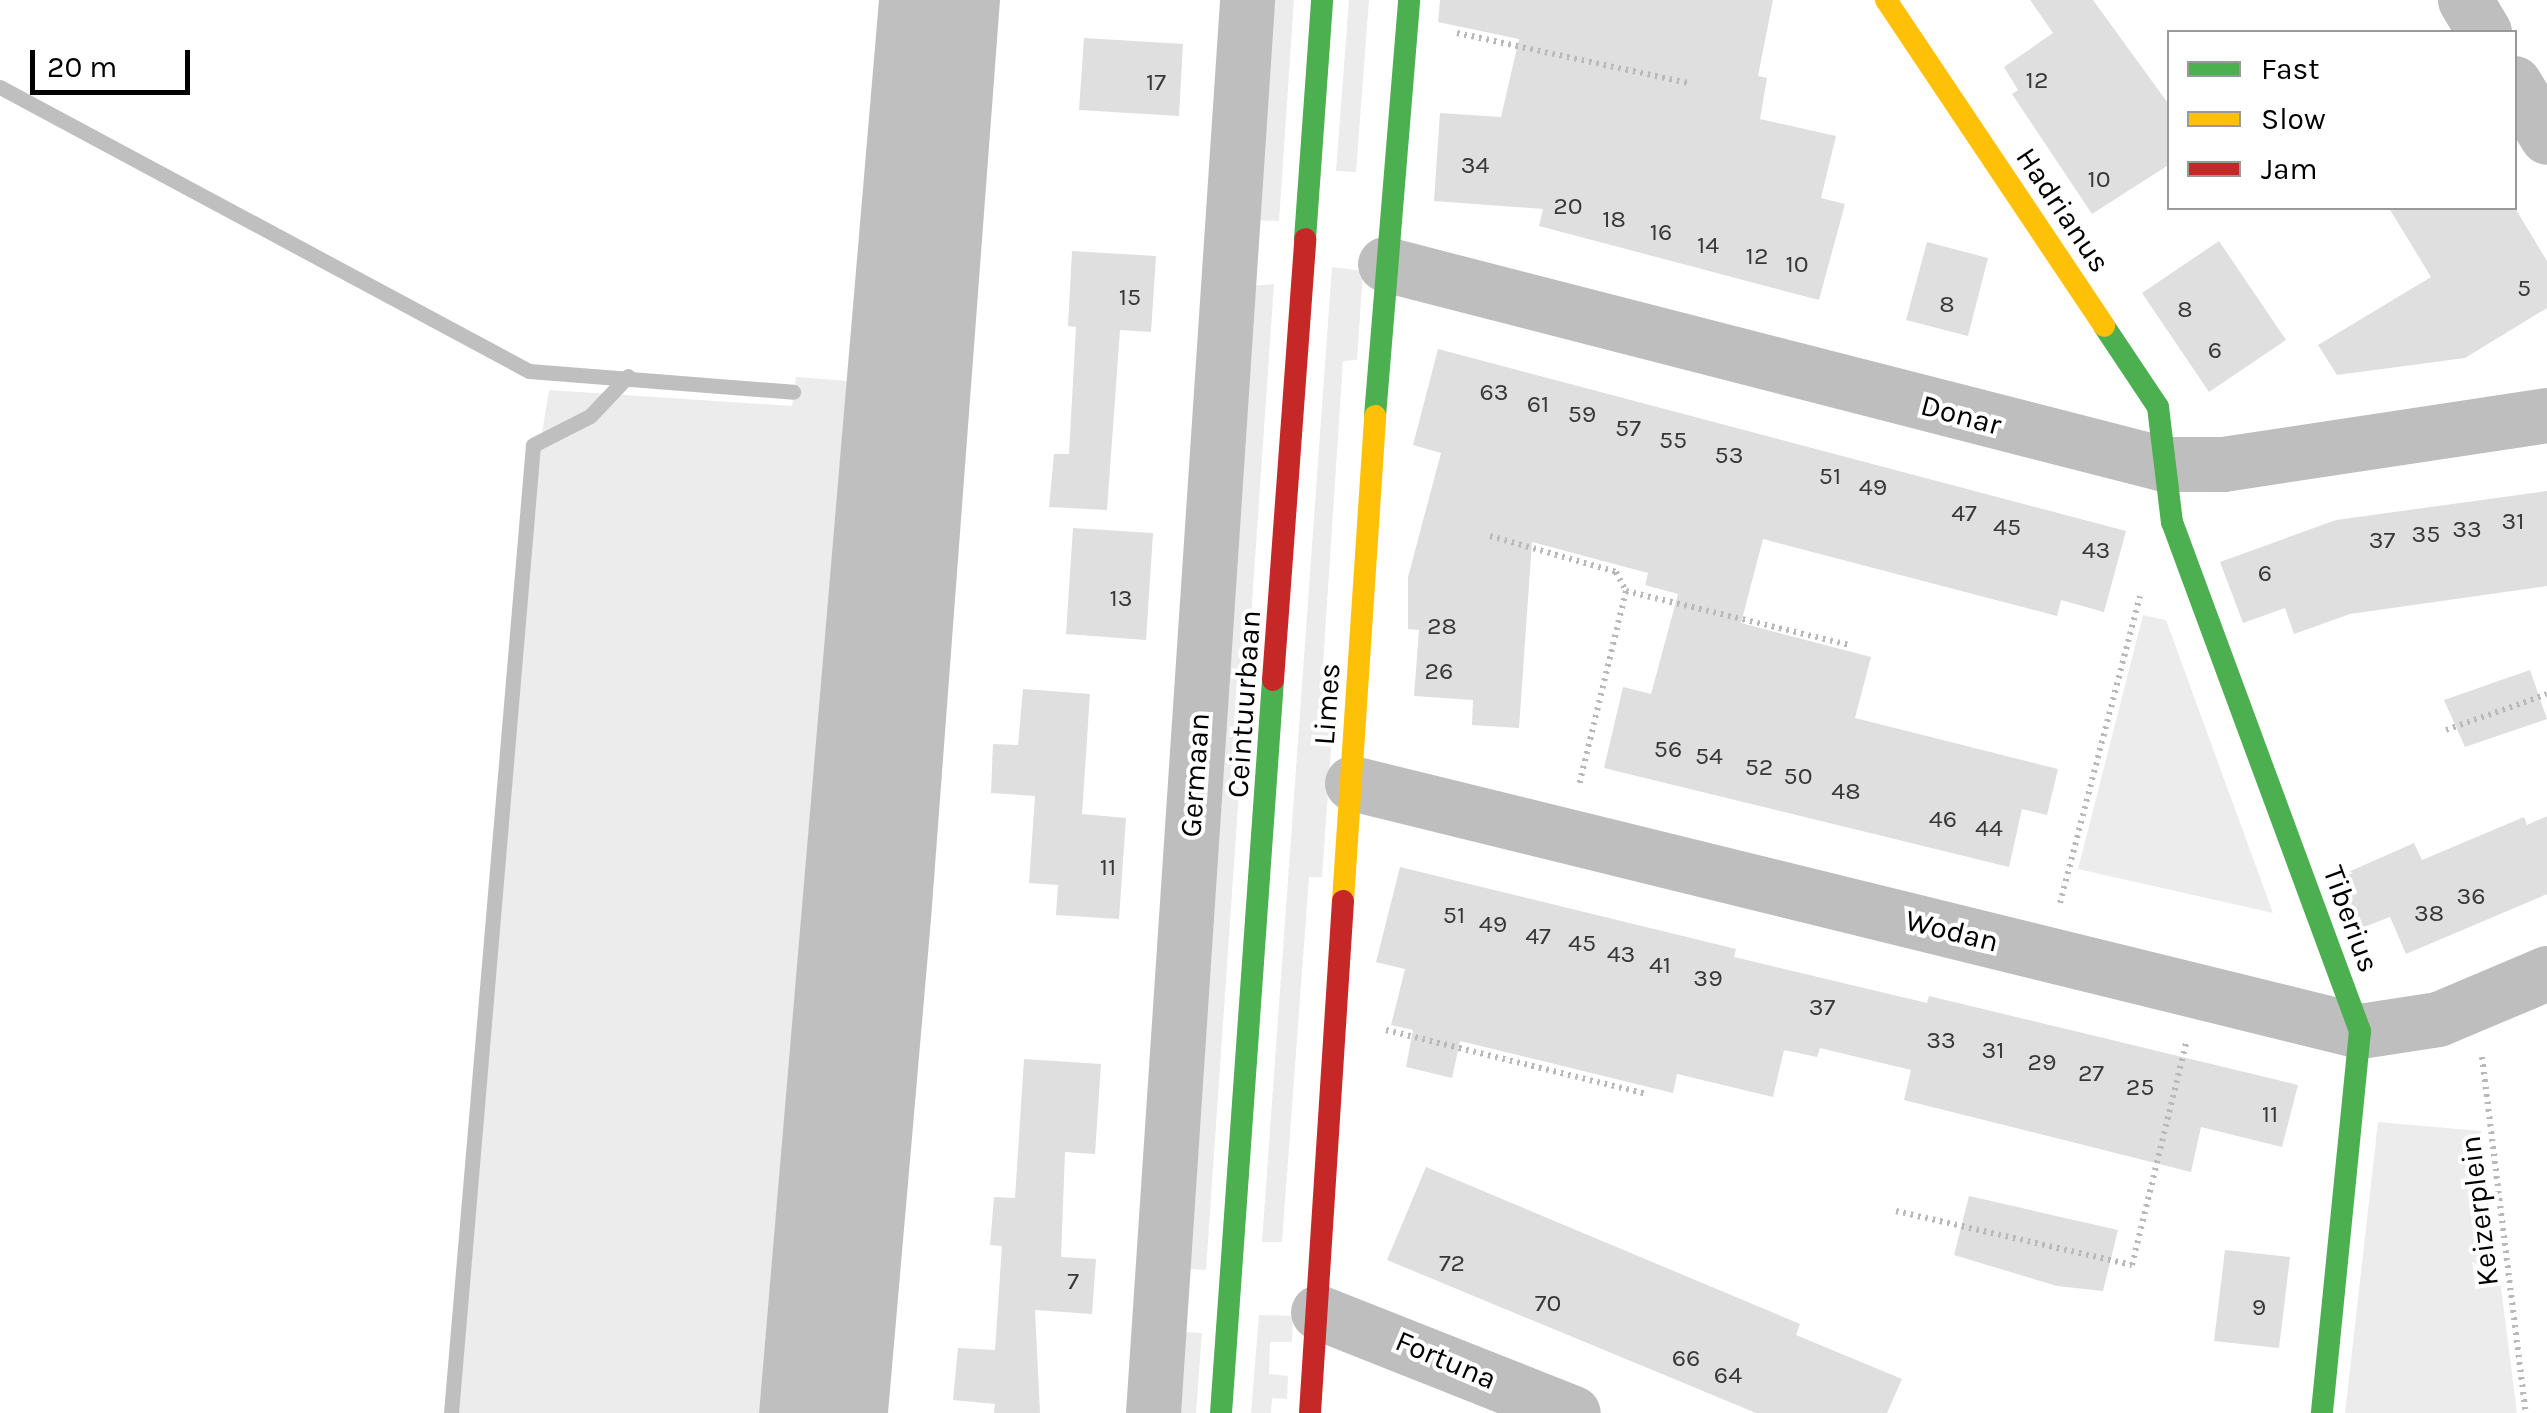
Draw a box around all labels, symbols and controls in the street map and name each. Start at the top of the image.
scale bar [35,30,195,92]
legend [2167,30,2517,210]
text: 20 m [47,49,117,85]
text: Fast [2261,51,2320,87]
house number: 12 [2026,65,2048,95]
house number: 17 [1146,67,1166,97]
text: Slow [2261,101,2326,137]
street label: Hadrianus [2008,141,2118,279]
house number: 34 [1461,150,1489,180]
text: Jam [2261,151,2318,187]
house number: 10 [2087,164,2111,194]
house number: 20 [1553,191,1583,221]
house number: 18 [1602,204,1626,234]
house number: 16 [1650,217,1672,247]
house number: 14 [1697,230,1719,260]
house number: 12 [1746,241,1768,271]
house number: 10 [1785,249,1809,279]
house number: 5 [2517,273,2531,303]
house number: 15 [1119,282,1141,312]
house number: 8 [1939,289,1955,319]
house number: 8 [2177,294,2193,324]
house number: 6 [2208,335,2222,365]
house number: 63 [1479,377,1509,407]
street label: Donar [1917,387,2005,443]
house number: 61 [1527,389,1549,419]
house number: 59 [1568,399,1596,429]
house number: 57 [1615,413,1641,443]
house number: 55 [1659,425,1687,455]
house number: 53 [1715,440,1743,470]
house number: 51 [1819,461,1841,491]
house number: 49 [1859,472,1887,502]
house number: 47 [1951,498,1977,528]
house number: 31 [2501,506,2525,536]
house number: 45 [1993,512,2021,542]
house number: 33 [2452,514,2482,544]
house number: 35 [2412,519,2440,549]
house number: 37 [2369,525,2395,555]
house number: 43 [2082,535,2110,565]
house number: 6 [2258,558,2272,588]
house number: 13 [1109,583,1133,613]
street label: Ceintuurbaan [1219,609,1269,799]
house number: 28 [1427,611,1457,641]
house number: 26 [1425,656,1453,686]
street label: Limes [1306,662,1348,746]
street label: Germaan [1173,712,1217,838]
house number: 56 [1654,734,1682,764]
house number: 54 [1695,741,1723,771]
house number: 52 [1745,752,1773,782]
house number: 50 [1784,761,1812,791]
house number: 48 [1831,776,1861,806]
house number: 46 [1929,804,1957,834]
house number: 44 [1975,813,2003,843]
house number: 11 [1100,852,1116,882]
street label: Tiberius [2315,861,2387,977]
house number: 36 [2456,881,2486,911]
house number: 38 [2414,898,2444,928]
house number: 51 [1443,900,1465,930]
street label: Wodan [1902,902,2002,960]
house number: 49 [1479,909,1507,939]
house number: 47 [1525,921,1551,951]
house number: 45 [1568,928,1596,958]
house number: 43 [1607,939,1635,969]
house number: 41 [1649,950,1671,980]
house number: 39 [1693,963,1723,993]
house number: 37 [1809,992,1835,1022]
house number: 33 [1926,1025,1956,1055]
house number: 31 [1981,1035,2005,1065]
house number: 29 [2028,1047,2056,1077]
house number: 27 [2078,1058,2104,1088]
house number: 25 [2126,1072,2154,1102]
house number: 11 [2262,1099,2278,1129]
street label: Keizerplein [2452,1134,2506,1288]
house number: 72 [1439,1248,1465,1278]
house number: 7 [1067,1266,1079,1296]
house number: 70 [1535,1288,1561,1318]
house number: 9 [2252,1292,2266,1322]
street label: Fortuna [1390,1323,1502,1397]
house number: 66 [1672,1343,1700,1373]
house number: 64 [1714,1360,1742,1390]

